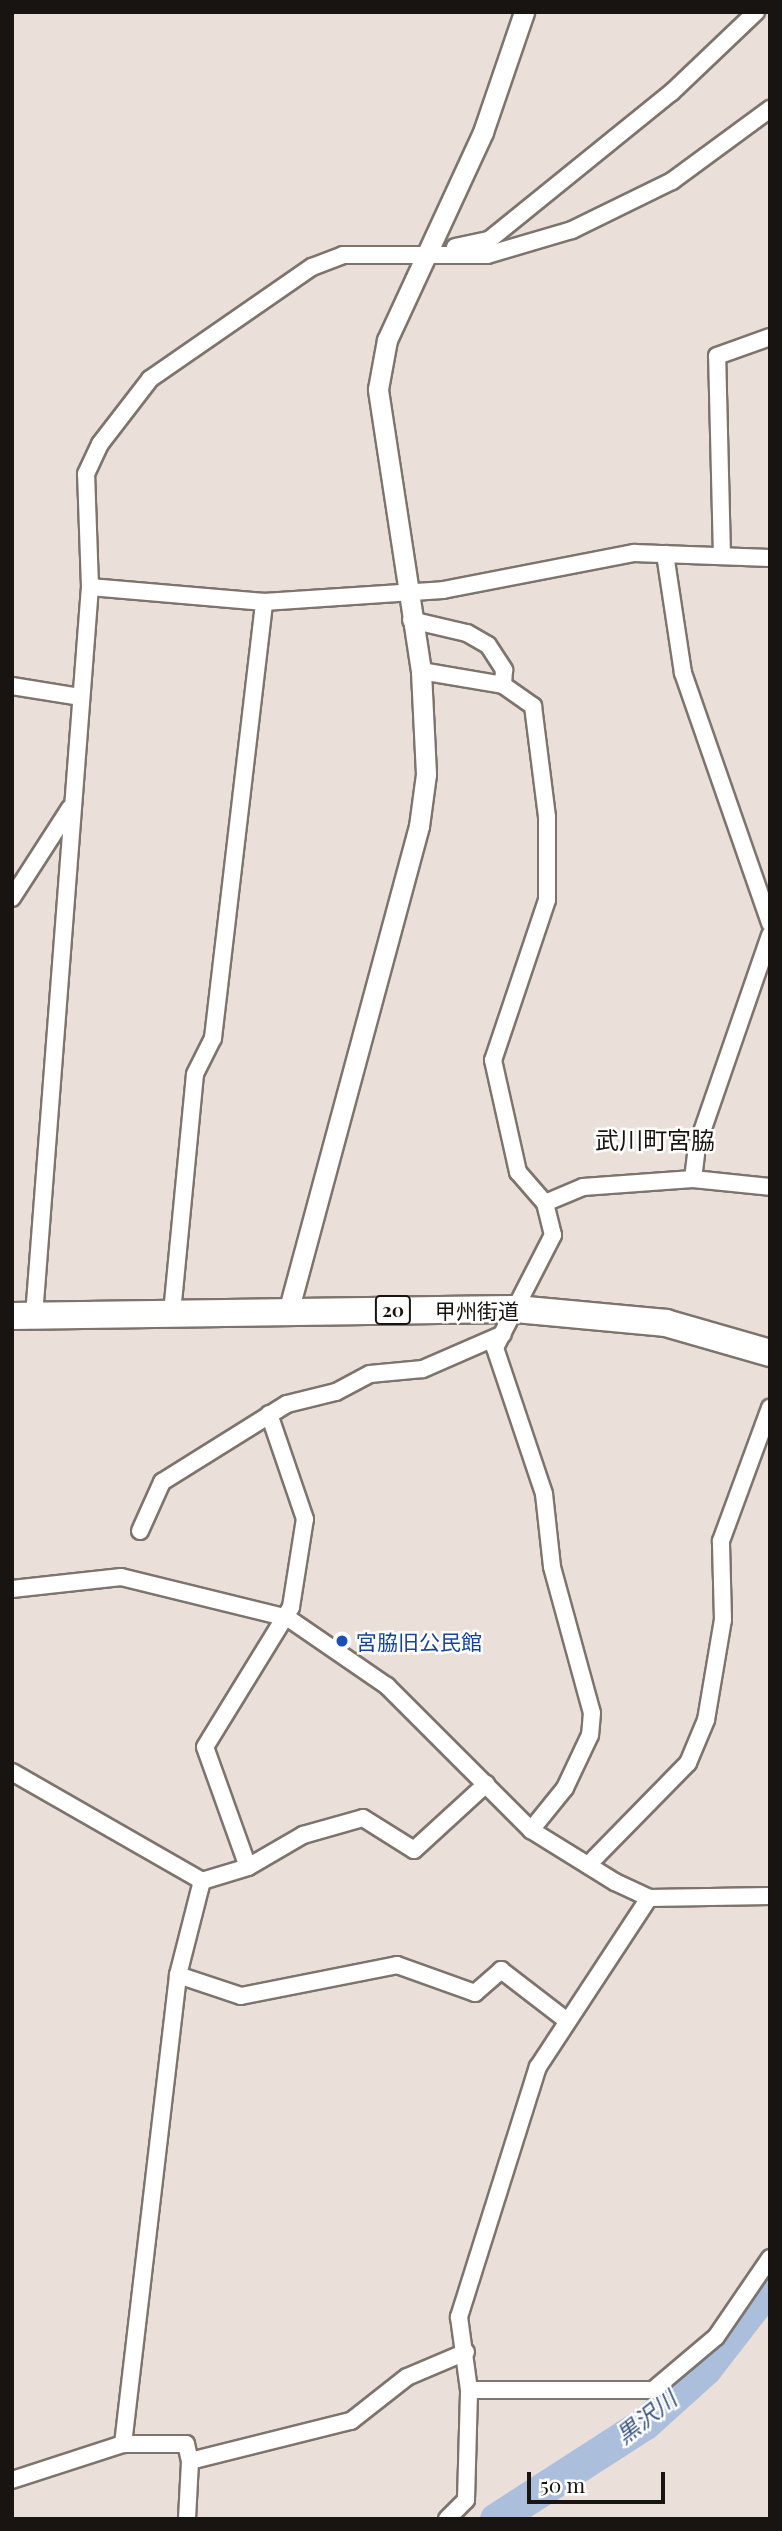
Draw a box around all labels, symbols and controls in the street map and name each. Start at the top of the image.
district label: 武川町宮脇 [595,1126,715,1154]
road number: 20 [374,1294,412,1326]
street label: 甲州街道 [435,1297,519,1323]
place label: 宮脇旧公民館 [356,1628,482,1654]
marker: 宮脇旧公民館 [334,1633,350,1649]
water label: 黒沢川 [610,2385,682,2449]
scale bar [530,2458,668,2502]
text: 50 m [540,2470,585,2498]

